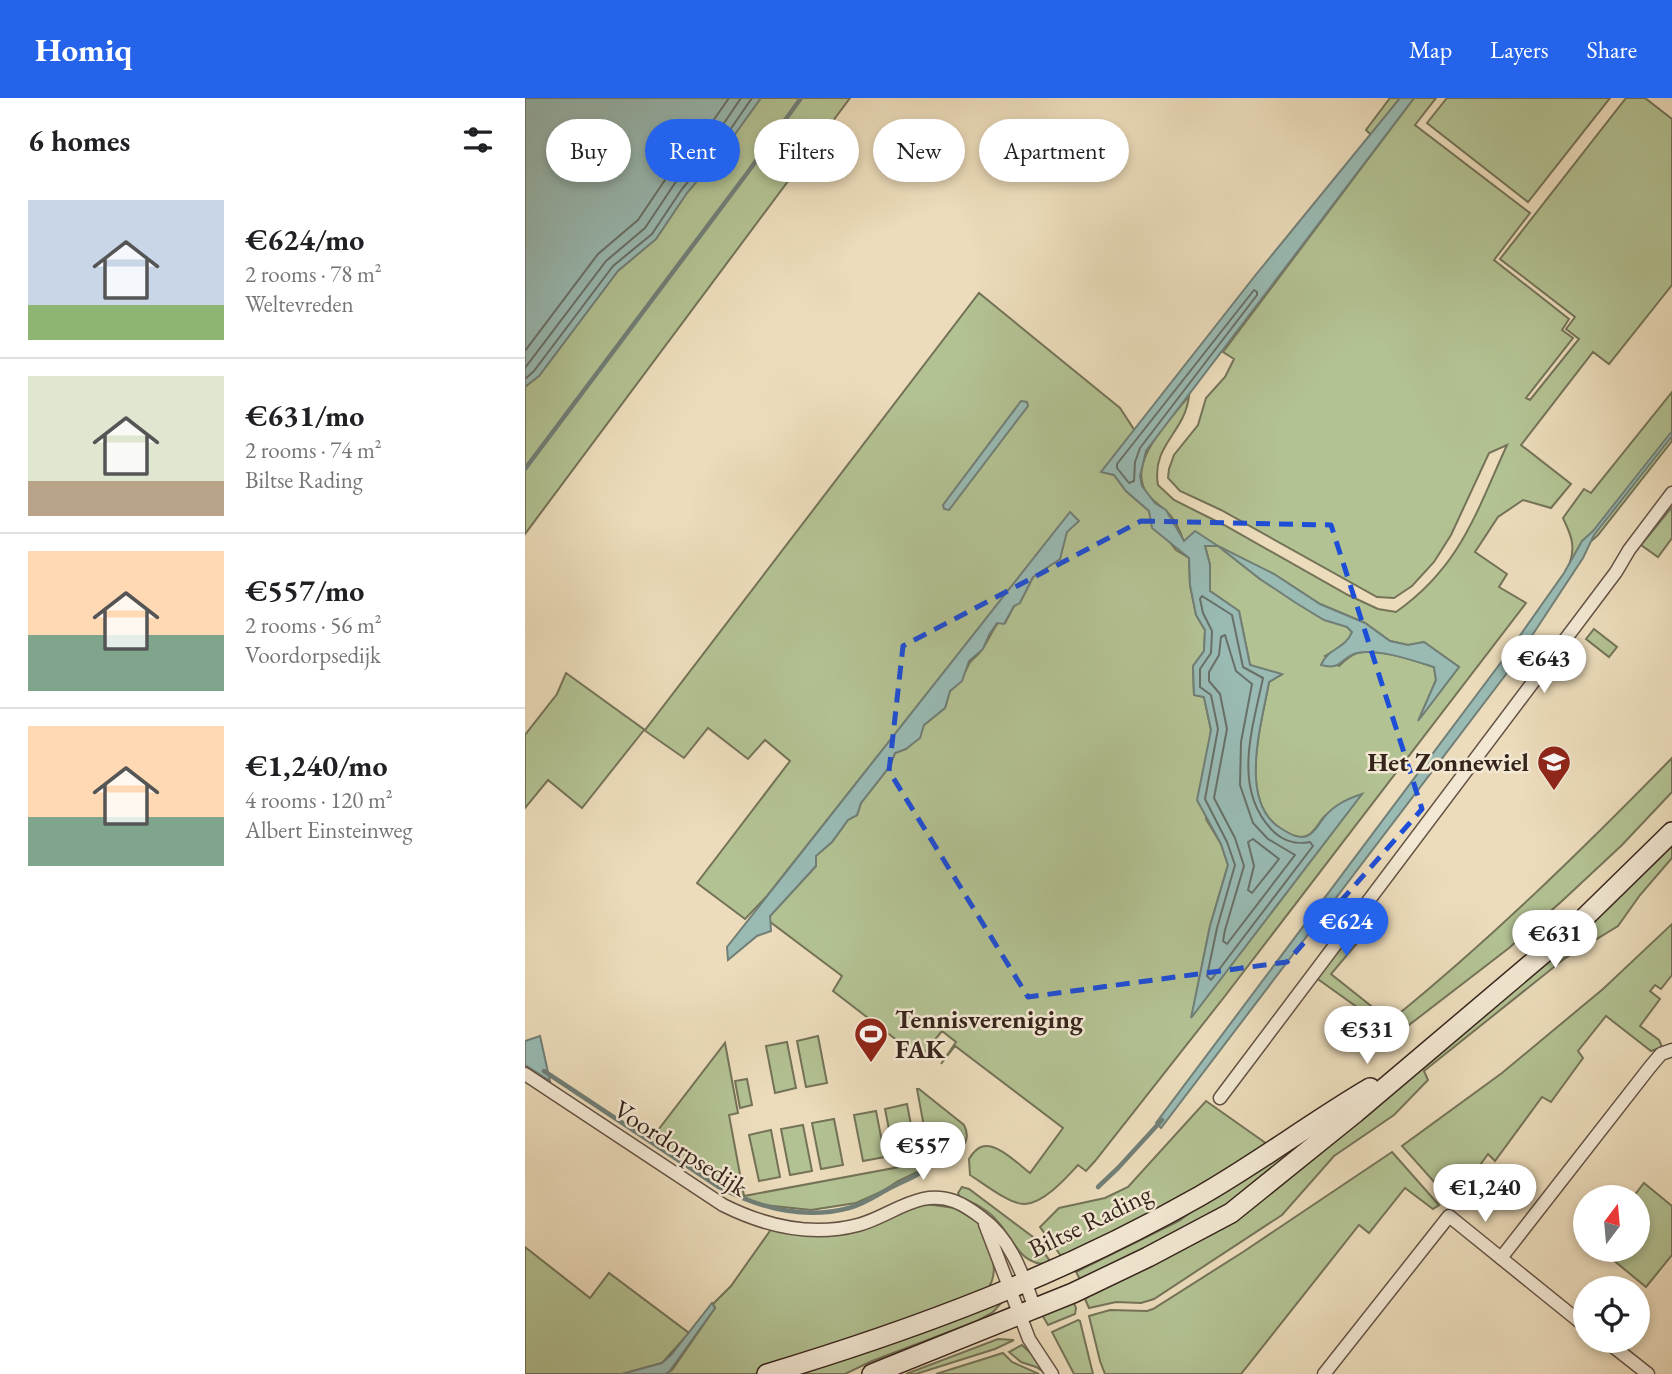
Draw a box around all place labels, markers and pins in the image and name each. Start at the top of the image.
pin: €643 [1503,636,1585,695]
school or university icon: Het Zonnewiel [1535,743,1573,792]
place label: Het Zonnewiel [1367,745,1529,779]
pin: €624 [1305,898,1387,958]
pin: €631 [1514,910,1596,970]
place label: Tennisvereniging FAK [895,1002,1084,1066]
pin: €531 [1326,1006,1408,1066]
sports icon: Tennisvereniging FAK [852,1015,890,1064]
pin: €557 [882,1122,964,1182]
pin: €1,240 [1428,1164,1542,1224]

